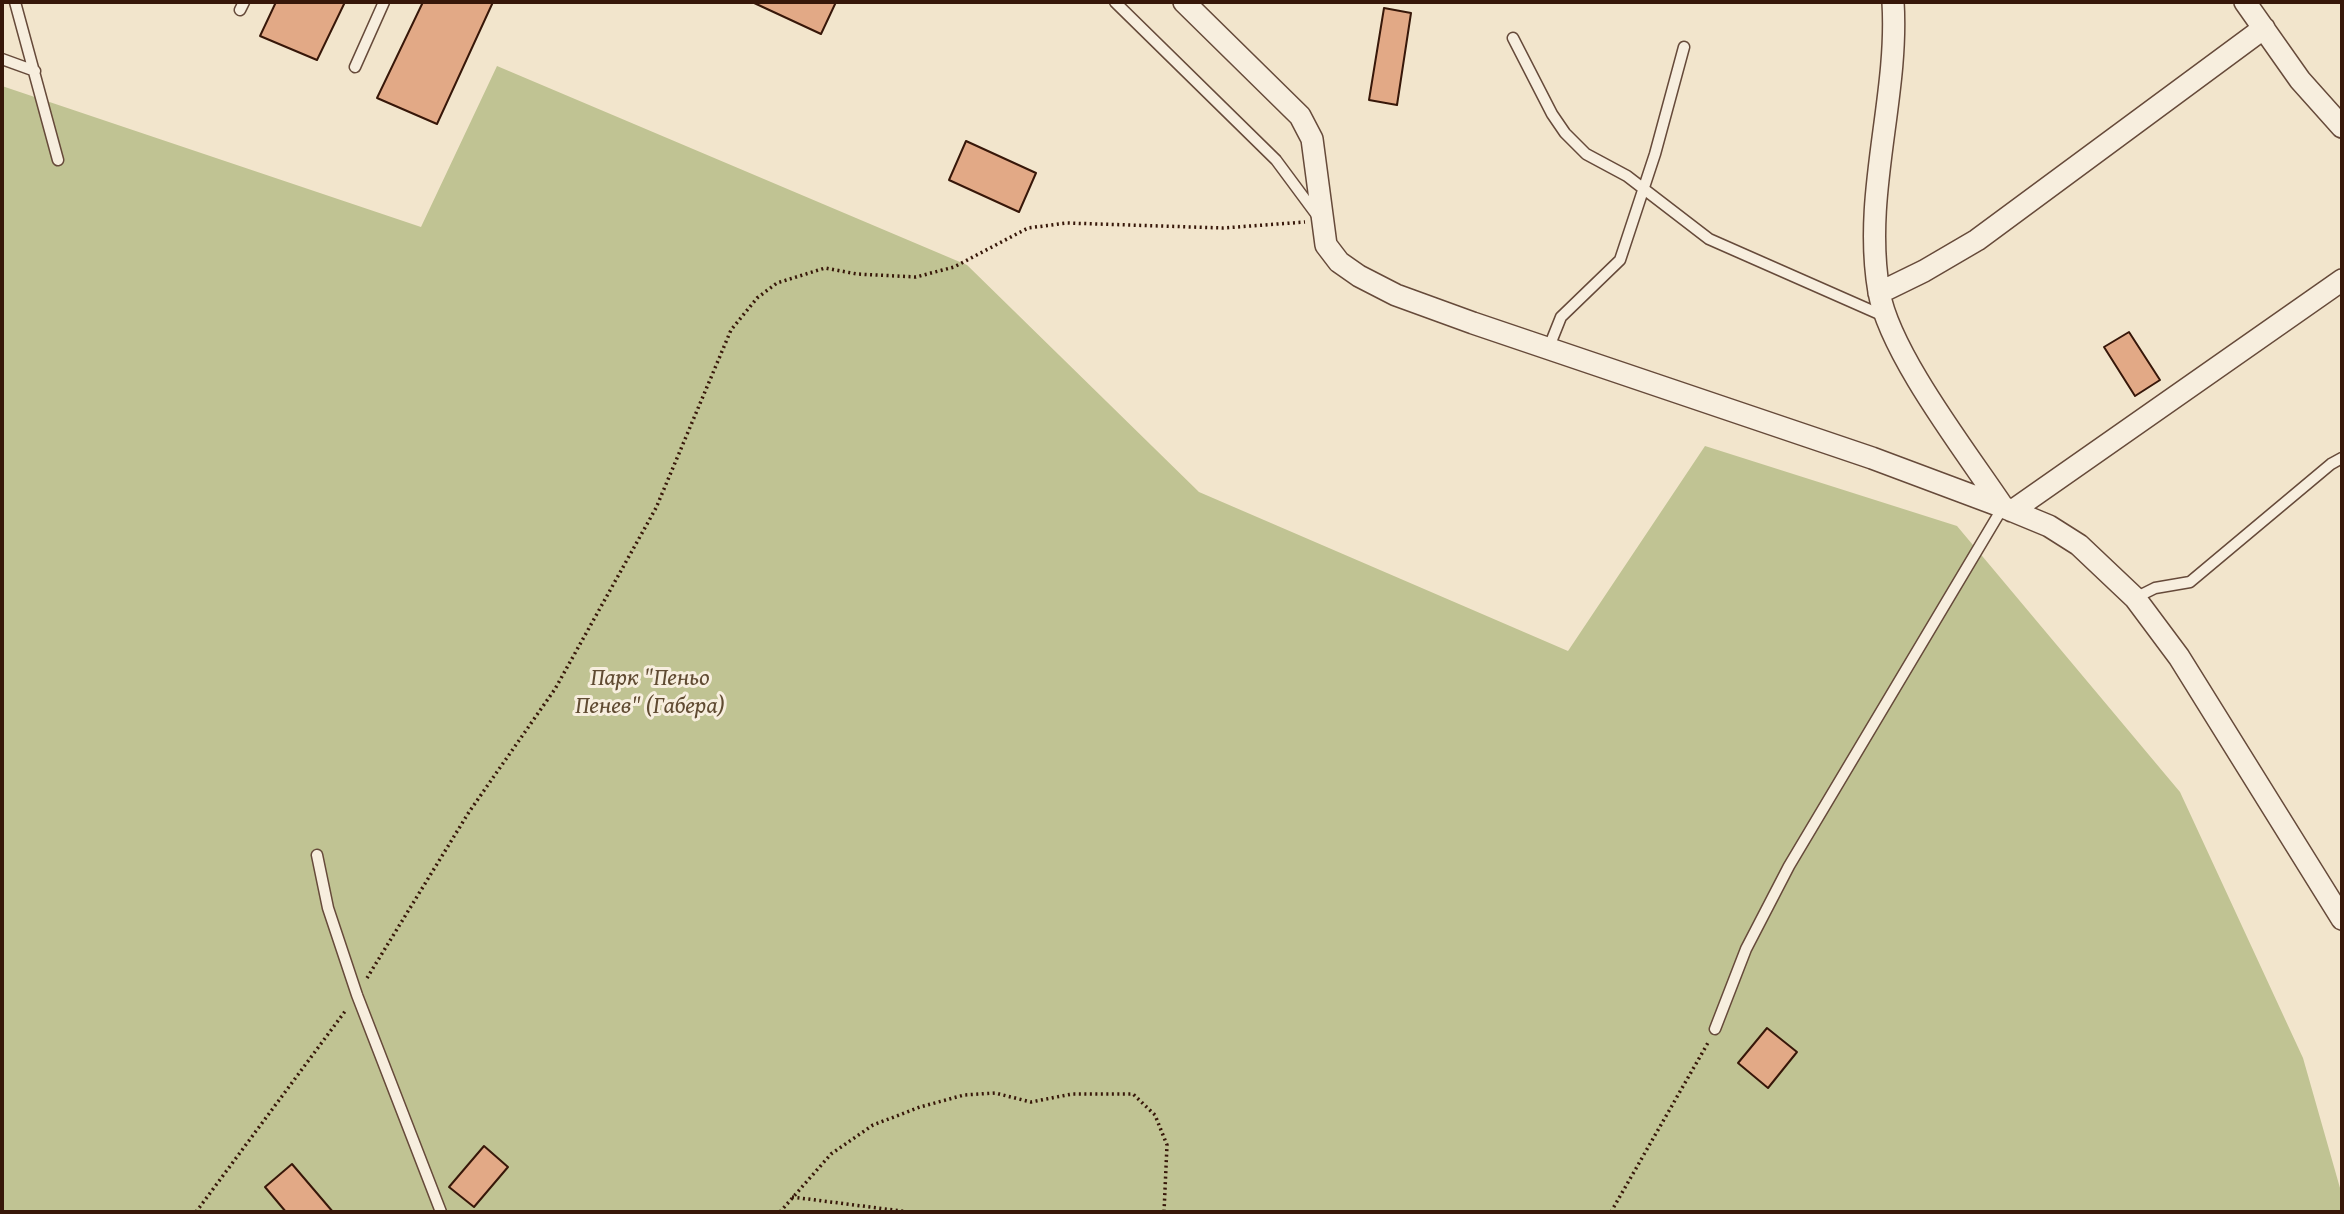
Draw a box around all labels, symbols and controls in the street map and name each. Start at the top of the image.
park label: Парк "Пеньо Пенев" (Габера) [575,665,725,721]

